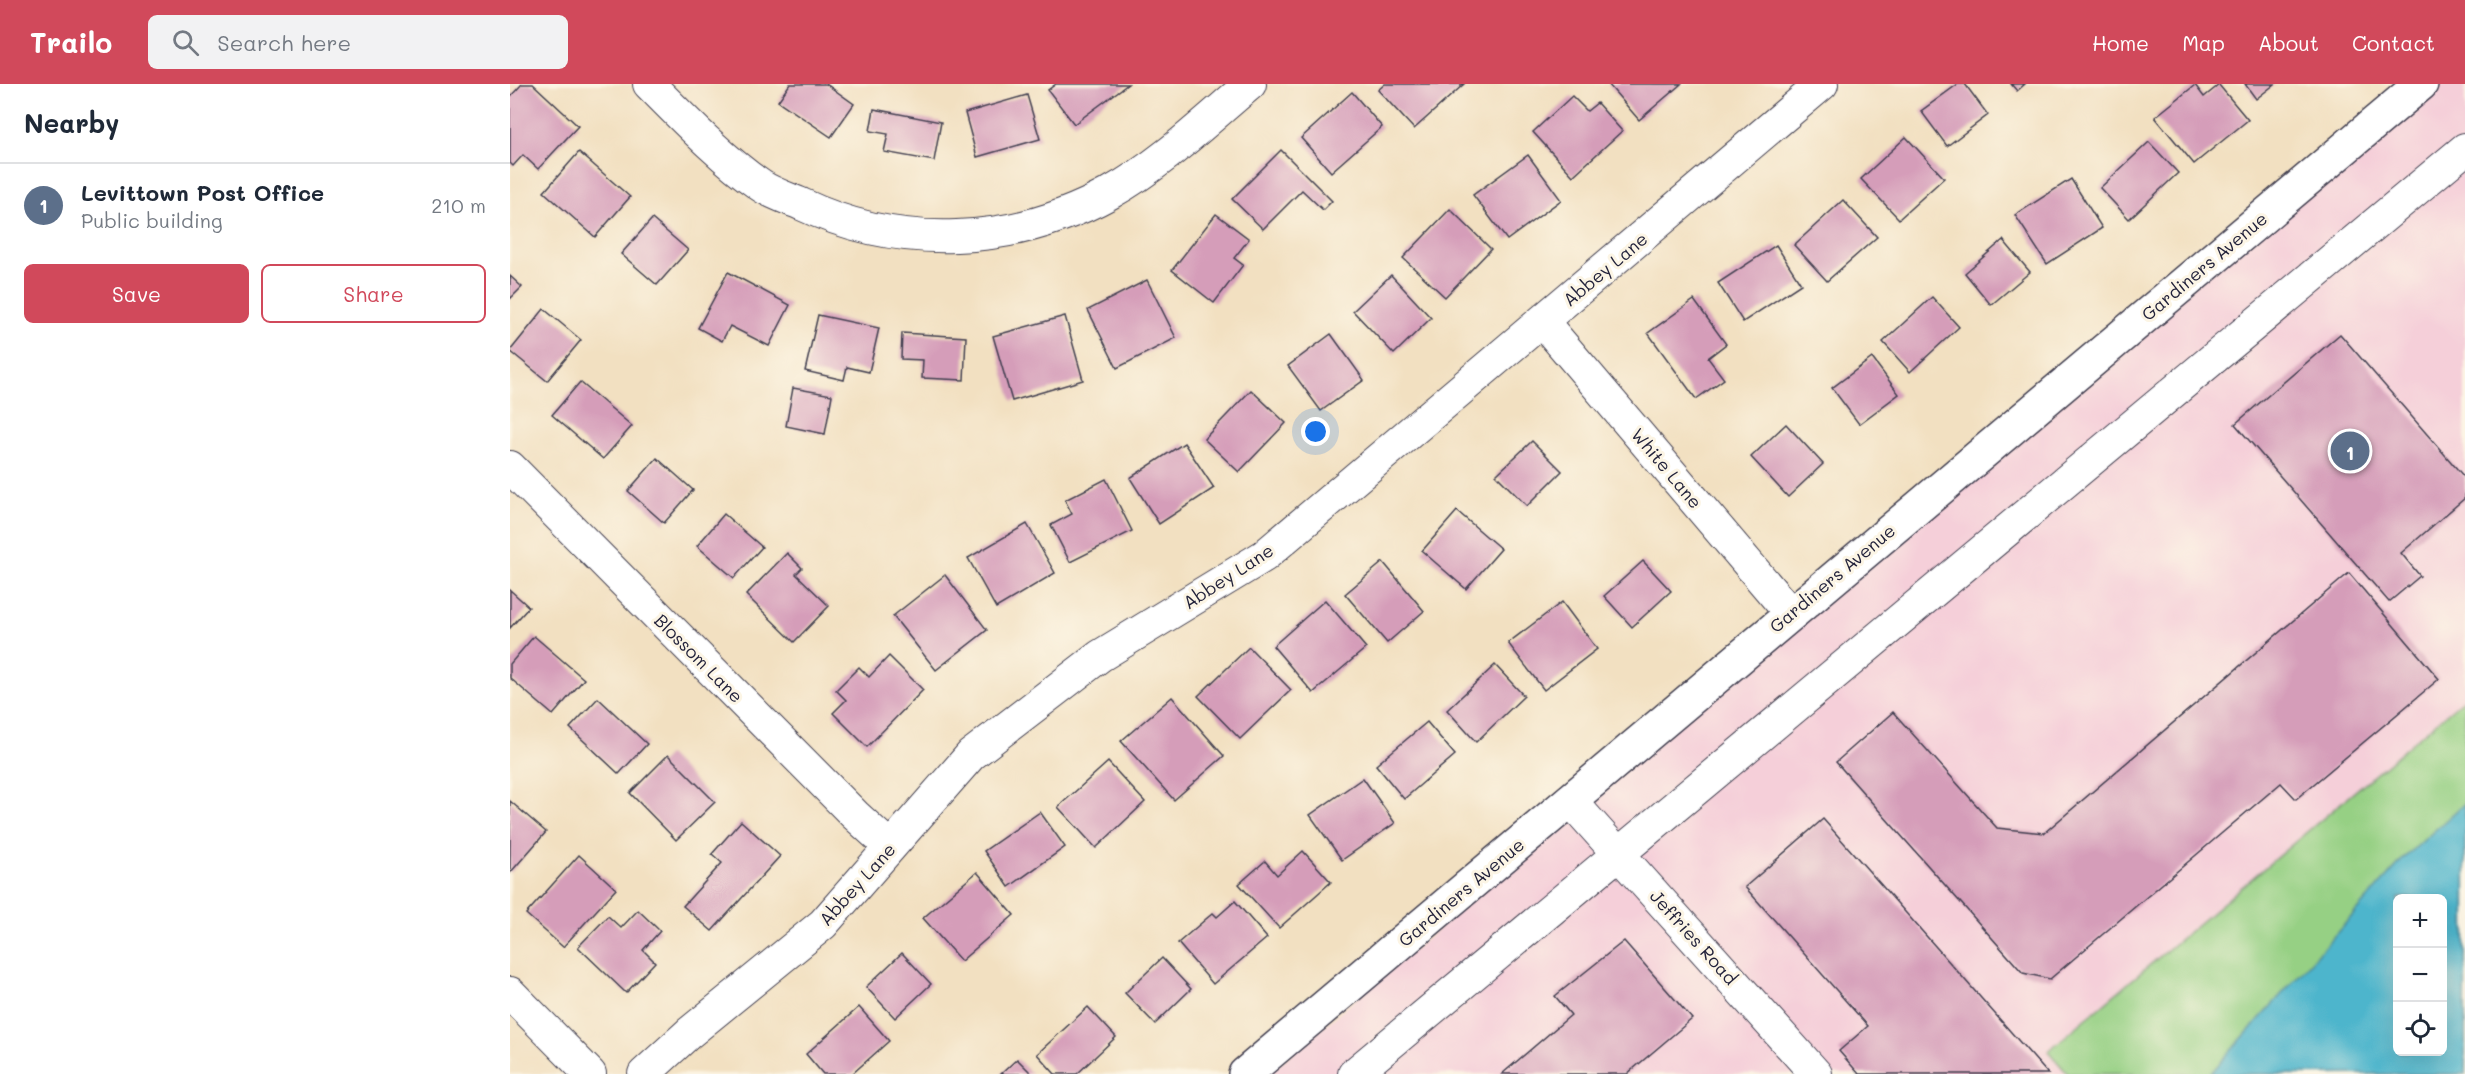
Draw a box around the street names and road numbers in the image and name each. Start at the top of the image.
street label: Gardiners Avenue [2136,206,2272,326]
street label: Abbey Lane [1558,227,1652,311]
street label: White Lane [1626,423,1708,513]
street label: Gardiners Avenue [1764,518,1900,638]
street label: Abbey Lane [1178,538,1278,614]
street label: Blossom Lane [649,608,749,708]
street label: Gardiners Avenue [1393,832,1529,952]
street label: Abbey Lane [813,838,901,930]
street label: Jeffries Road [1645,884,1743,990]

